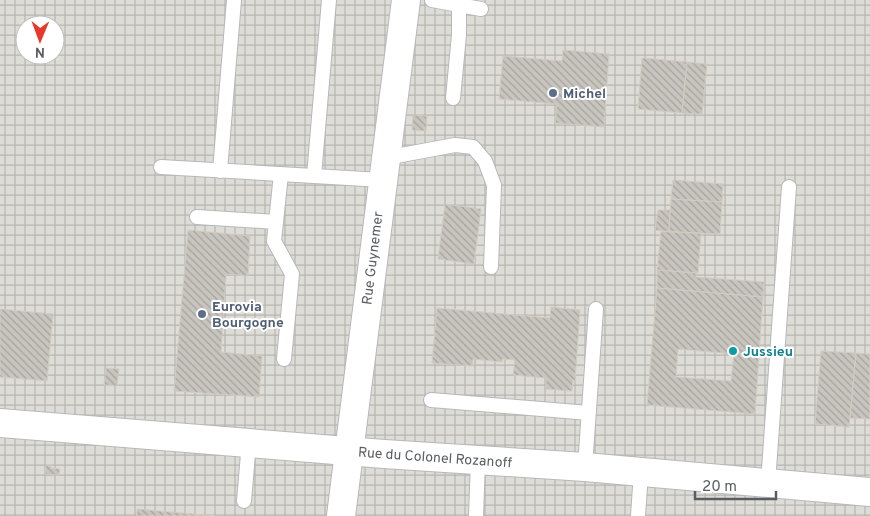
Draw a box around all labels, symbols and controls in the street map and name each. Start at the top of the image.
north arrow [15,15,65,65]
text: N [35,43,45,60]
place label: Michel [563,86,606,103]
marker: Michel [547,87,559,99]
street label: Rue Guynemer [359,210,388,306]
place label: Eurovia Bourgogne [212,299,284,332]
marker: Eurovia Bourgogne [196,308,208,320]
place label: Jussieu [743,344,793,361]
marker: Jussieu [727,345,739,357]
street label: Rue du Colonel Rozanoff [357,445,513,472]
scale bar [695,468,776,500]
text: 20 m [702,478,737,497]

